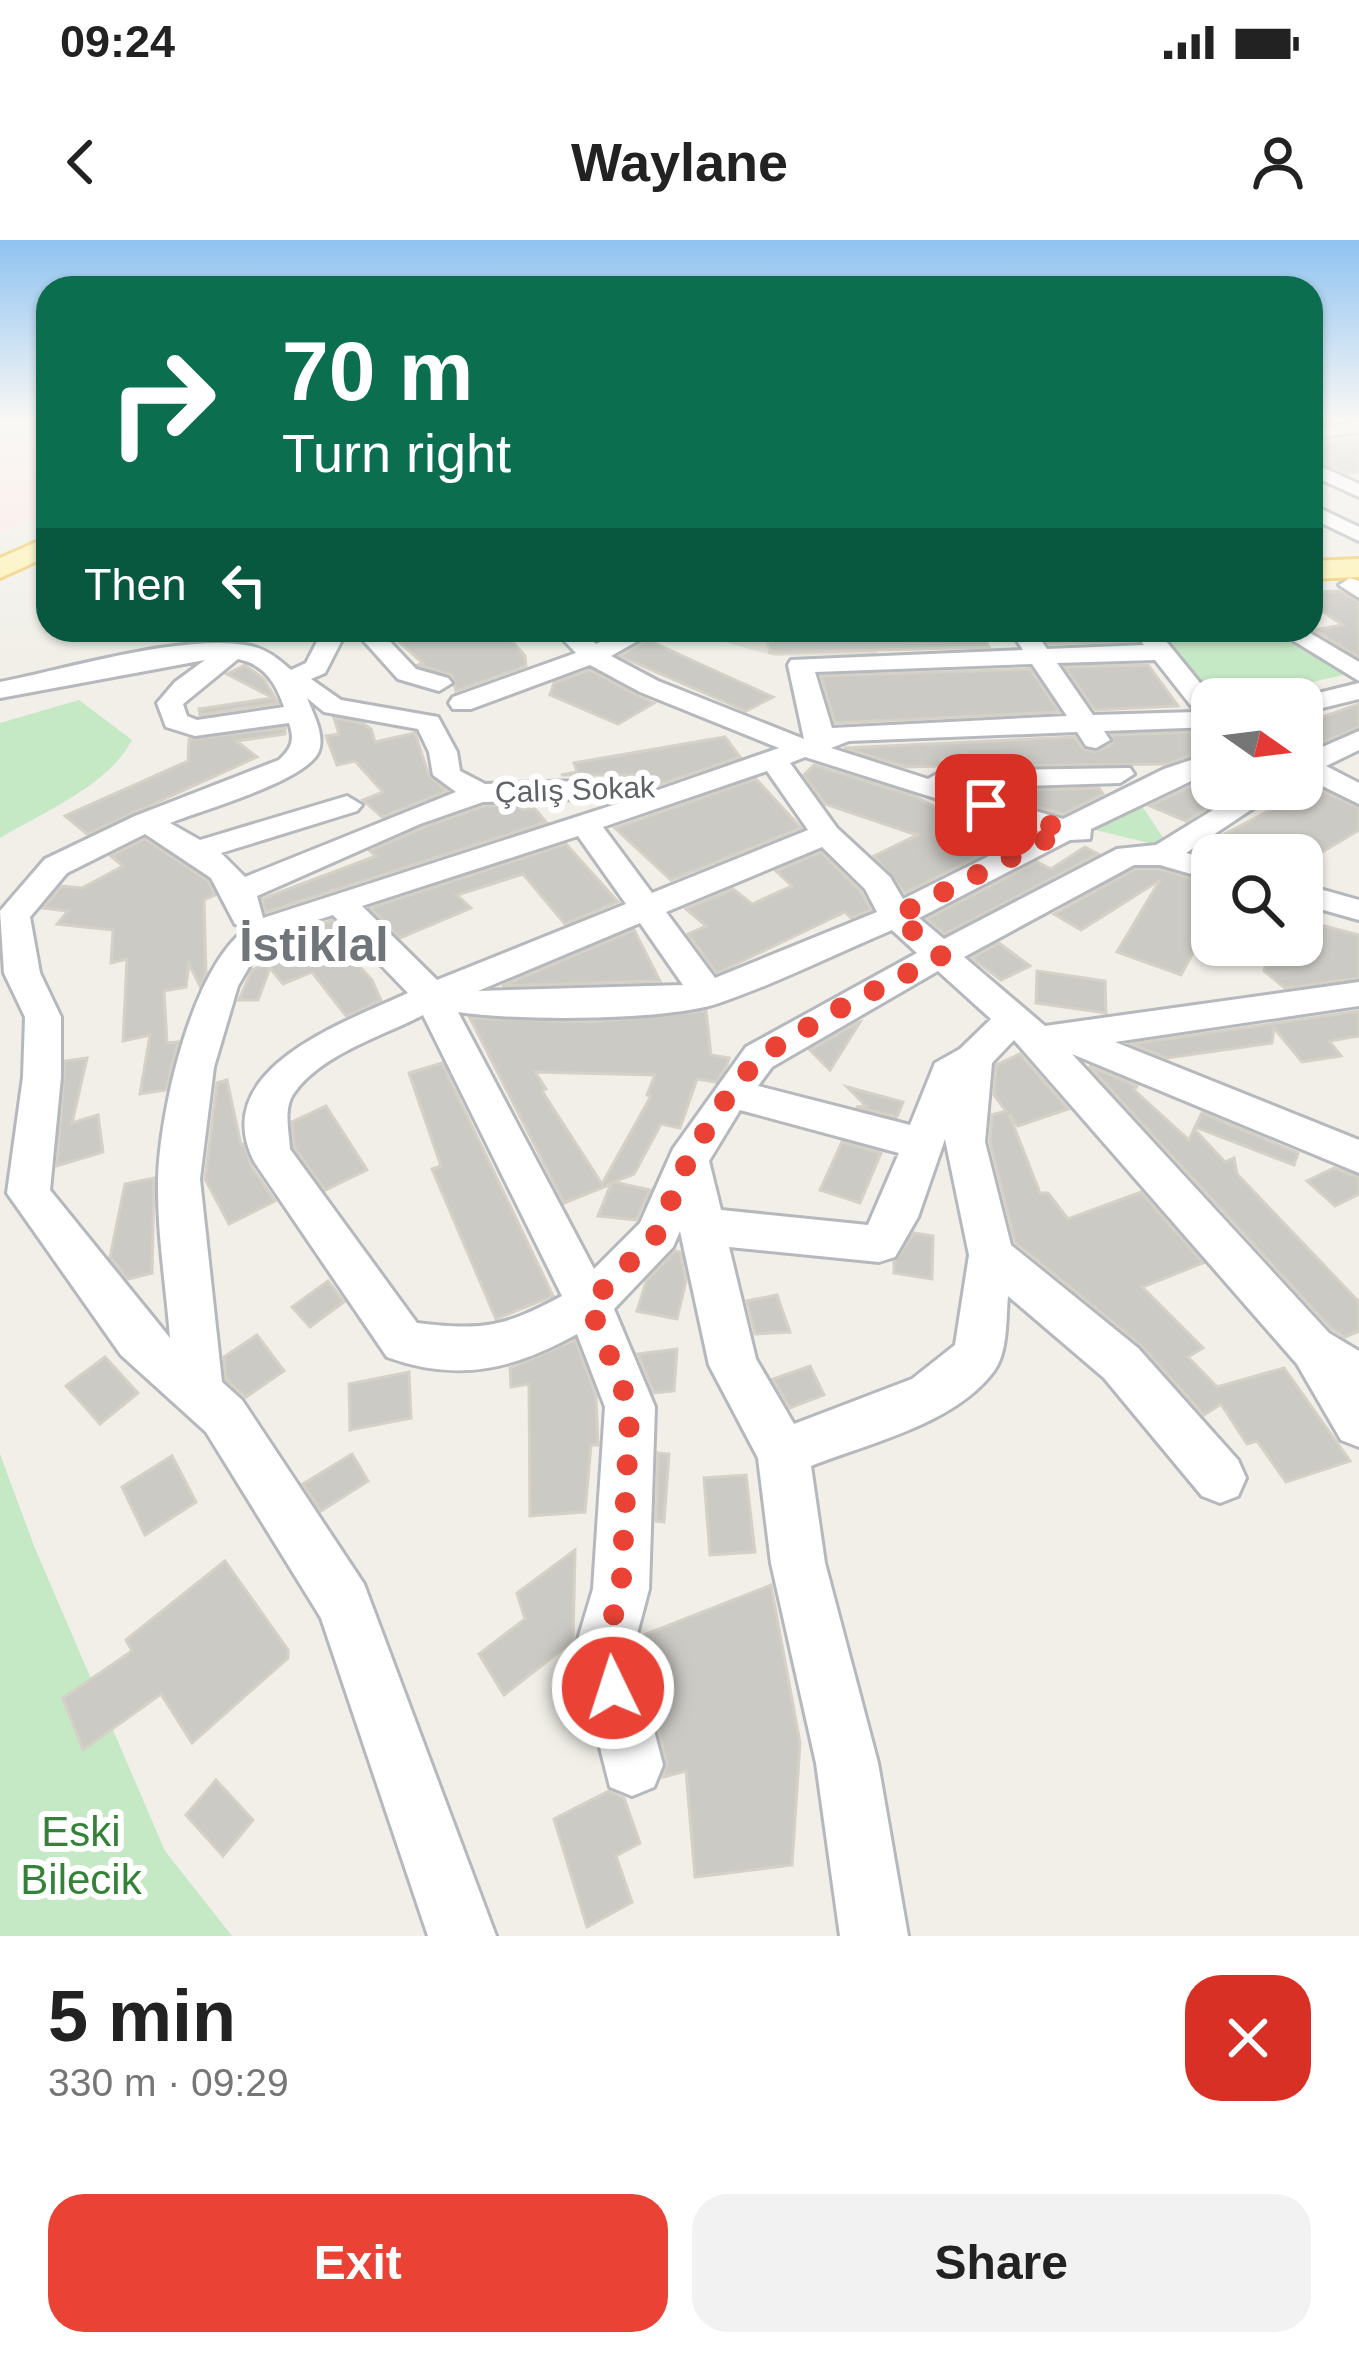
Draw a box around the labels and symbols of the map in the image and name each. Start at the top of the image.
north arrow [1191,678,1323,810]
pin [935,754,1037,856]
street label: Çalış Sokak [494,770,657,809]
district label: İstiklal [239,918,389,971]
position arrow [550,1625,676,1751]
park label: Eski Bilecik [20,1808,143,1903]

